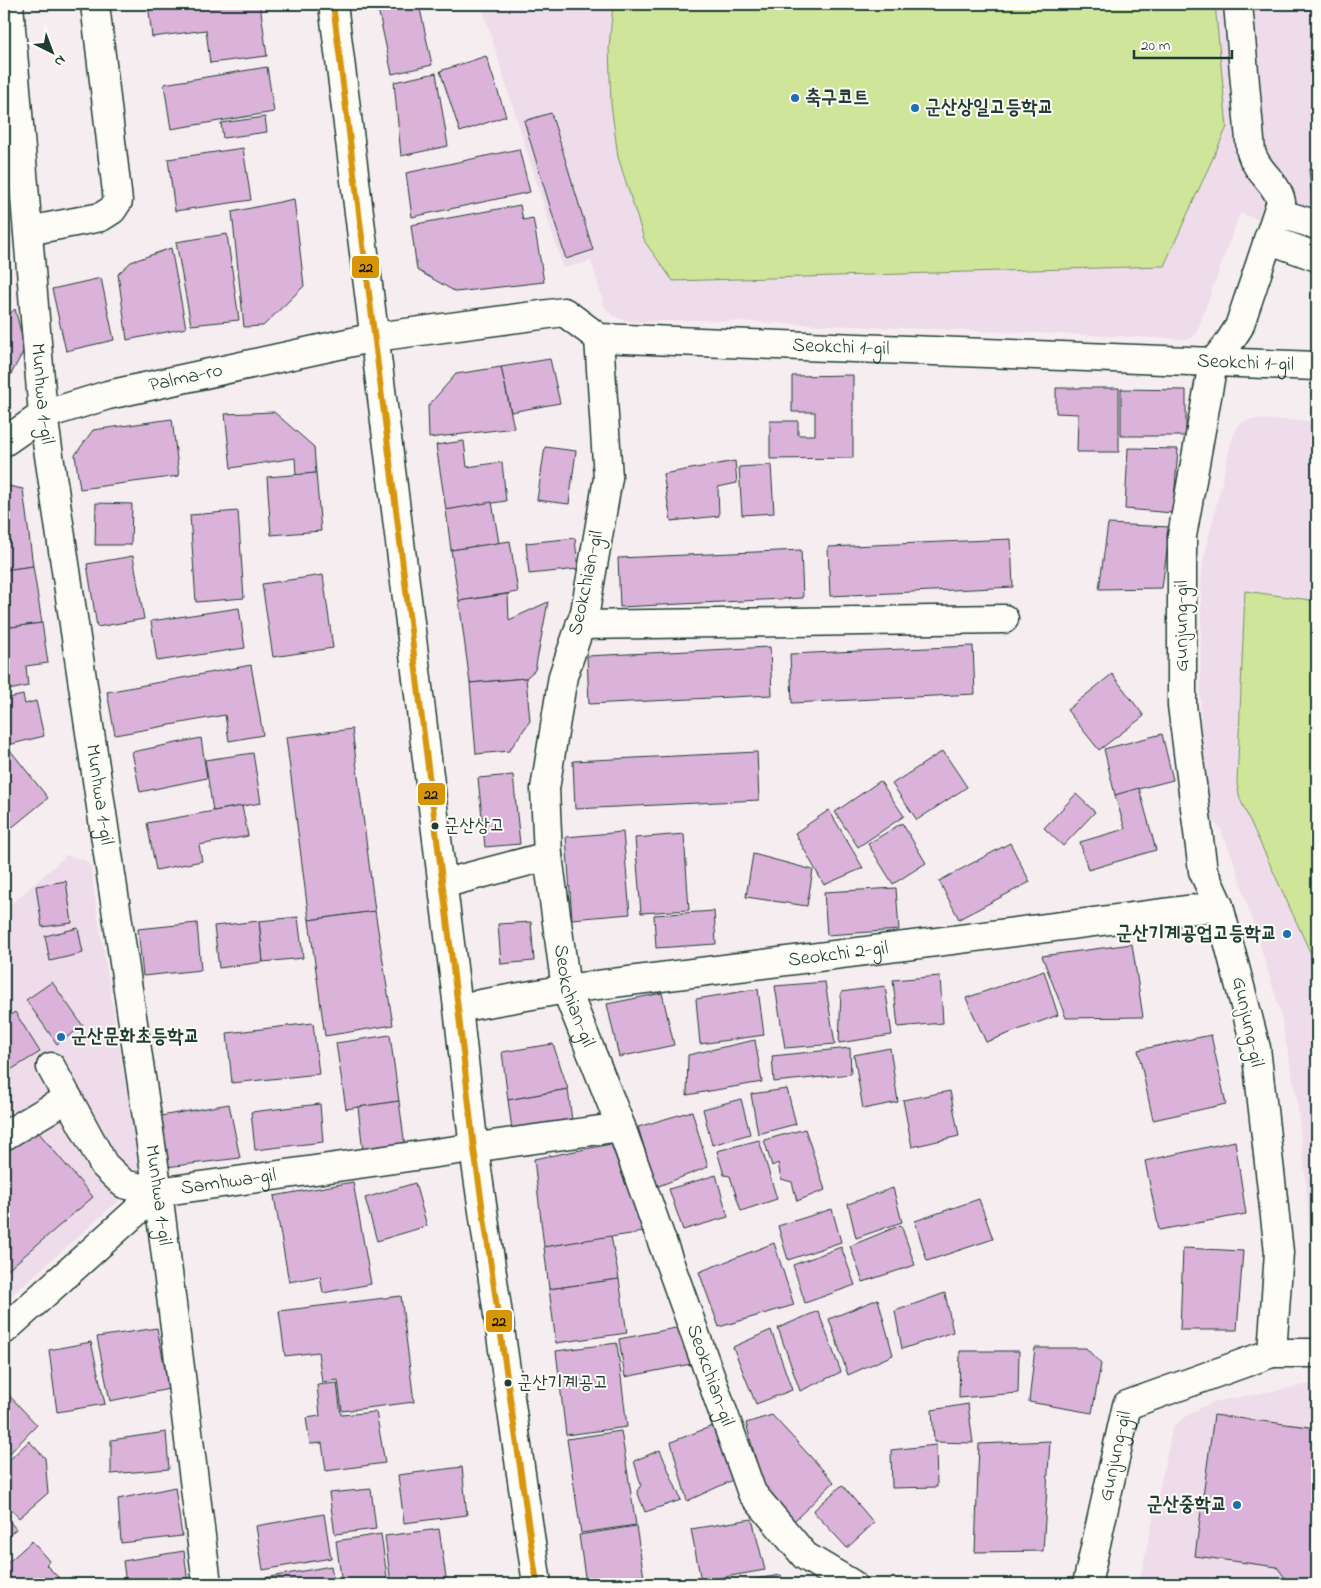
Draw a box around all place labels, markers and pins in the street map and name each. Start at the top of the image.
place label: 축구코트 [805,84,869,113]
marker: 축구코트 [789,92,801,104]
place label: 군산상일고등학교 [925,94,1054,123]
marker: 군산상일고등학교 [909,102,921,114]
place label: 군산상고 [444,813,505,840]
marker: 군산상고 [430,821,440,831]
place label: 군산기계공업고등학교 [1116,920,1277,949]
marker: 군산기계공업고등학교 [1281,928,1293,940]
place label: 군산문화초등학교 [71,1023,200,1052]
marker: 군산문화초등학교 [55,1031,67,1043]
place label: 군산기계공고 [517,1370,609,1397]
marker: 군산기계공고 [503,1378,513,1388]
place label: 군산중학교 [1147,1491,1227,1520]
marker: 군산중학교 [1231,1499,1243,1511]

